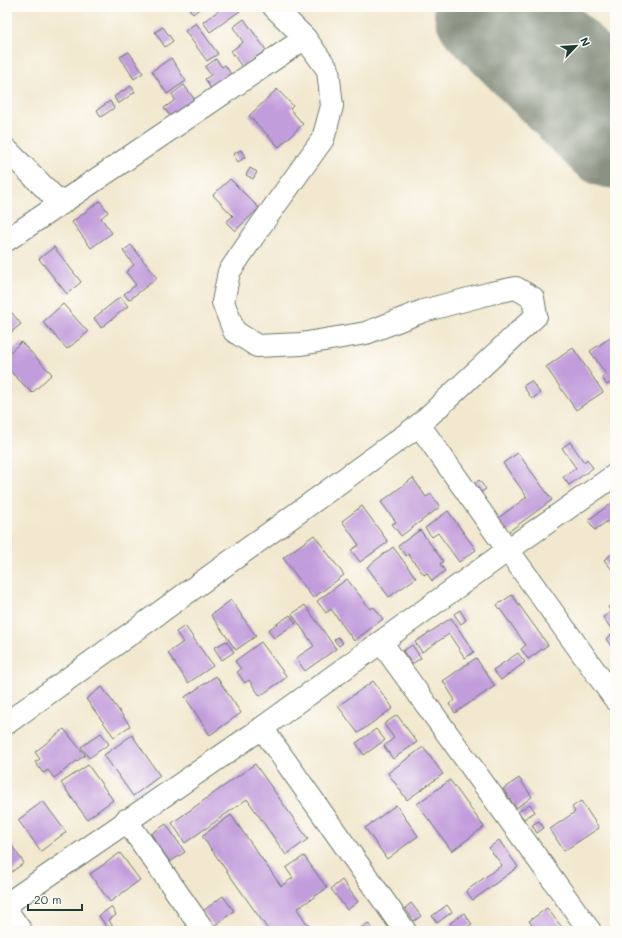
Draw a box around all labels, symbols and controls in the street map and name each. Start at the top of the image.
north arrow [556,26,596,66]
text: N [577,35,594,49]
scale bar [28,886,82,912]
text: 20 m [34,891,62,907]

